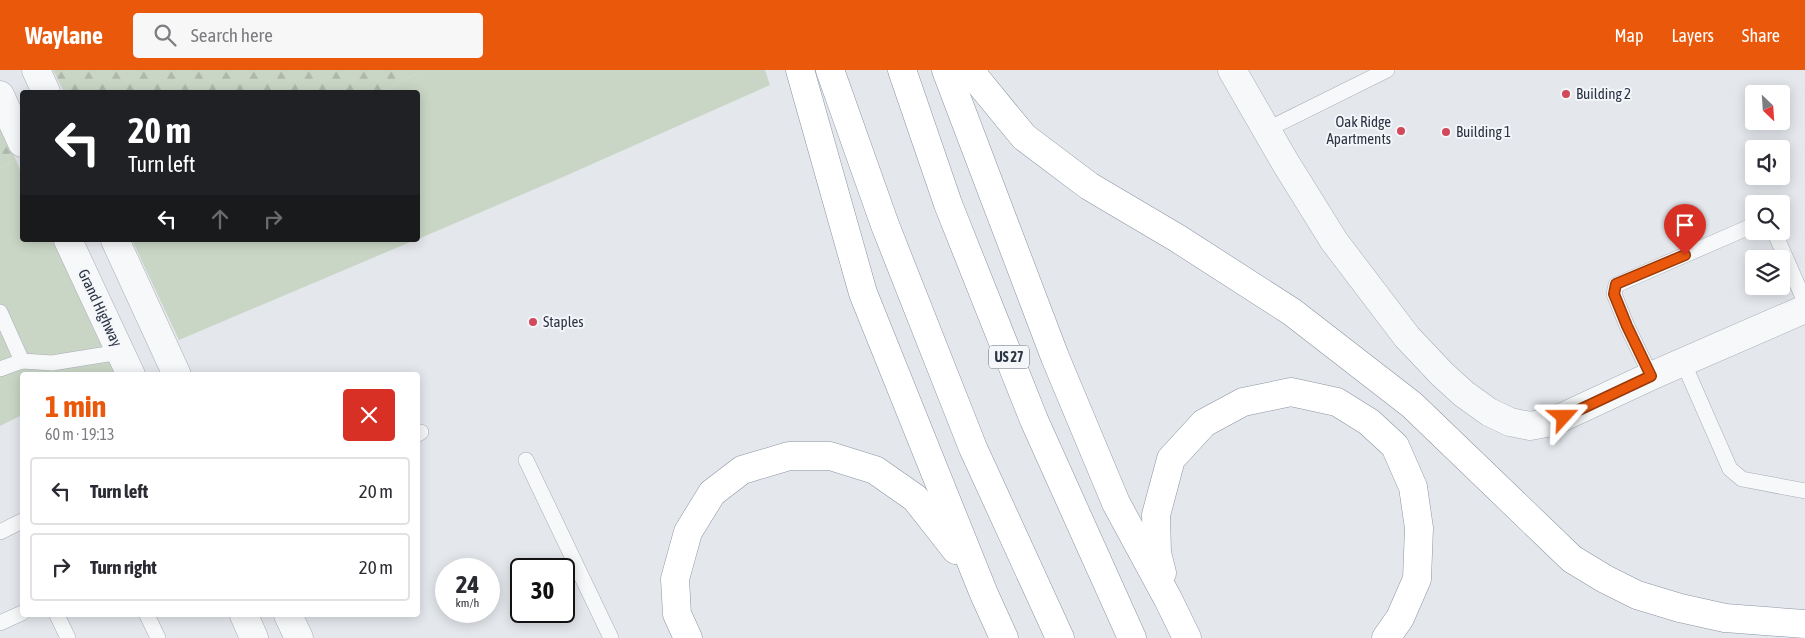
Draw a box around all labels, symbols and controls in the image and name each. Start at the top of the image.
search box [133,13,483,58]
icon: search [151,21,179,49]
text: Waylane [25,22,103,49]
text: Search here [191,24,273,46]
text: Map [1614,25,1643,46]
text: Layers [1671,25,1714,46]
text: Share [1742,25,1780,46]
place label: Building 2 [1576,85,1631,102]
north arrow [1745,85,1790,130]
map controls [1745,85,1790,295]
marker: Building 2 [1560,88,1572,100]
icon: left [45,110,110,175]
text: 20 m [128,110,191,150]
place label: Oak Ridge Apartments [1326,113,1391,147]
place label: Building 1 [1456,123,1511,140]
marker: Oak Ridge Apartments [1395,125,1407,137]
marker: Building 1 [1440,126,1452,138]
button: sound [1745,140,1790,185]
text: Turn left [128,151,195,177]
button: search [1745,195,1790,240]
pin [1664,204,1706,255]
icon: left [153,205,181,233]
icon: ahead [206,205,234,233]
icon: right [259,205,287,233]
icon: arrive [1671,211,1699,239]
button: layers [1745,250,1790,295]
street label: Grand Highway [75,266,126,349]
place label: Staples [543,313,584,330]
marker: Staples [527,316,539,328]
road number: US 27 [989,346,1029,368]
text: 1 min [45,389,106,423]
button: close [343,389,395,441]
position arrow [1537,390,1589,442]
text: 60 m · 19:13 [45,425,115,443]
icon: left [47,477,75,505]
text: Turn left [90,480,148,502]
text: 20 m [359,480,393,502]
icon: right [47,553,75,581]
text: Turn right [90,556,157,578]
text: 20 m [359,556,393,578]
speed limit sign: 30 [510,558,575,623]
text: 24 [456,570,479,598]
text: km/h [456,596,479,610]

